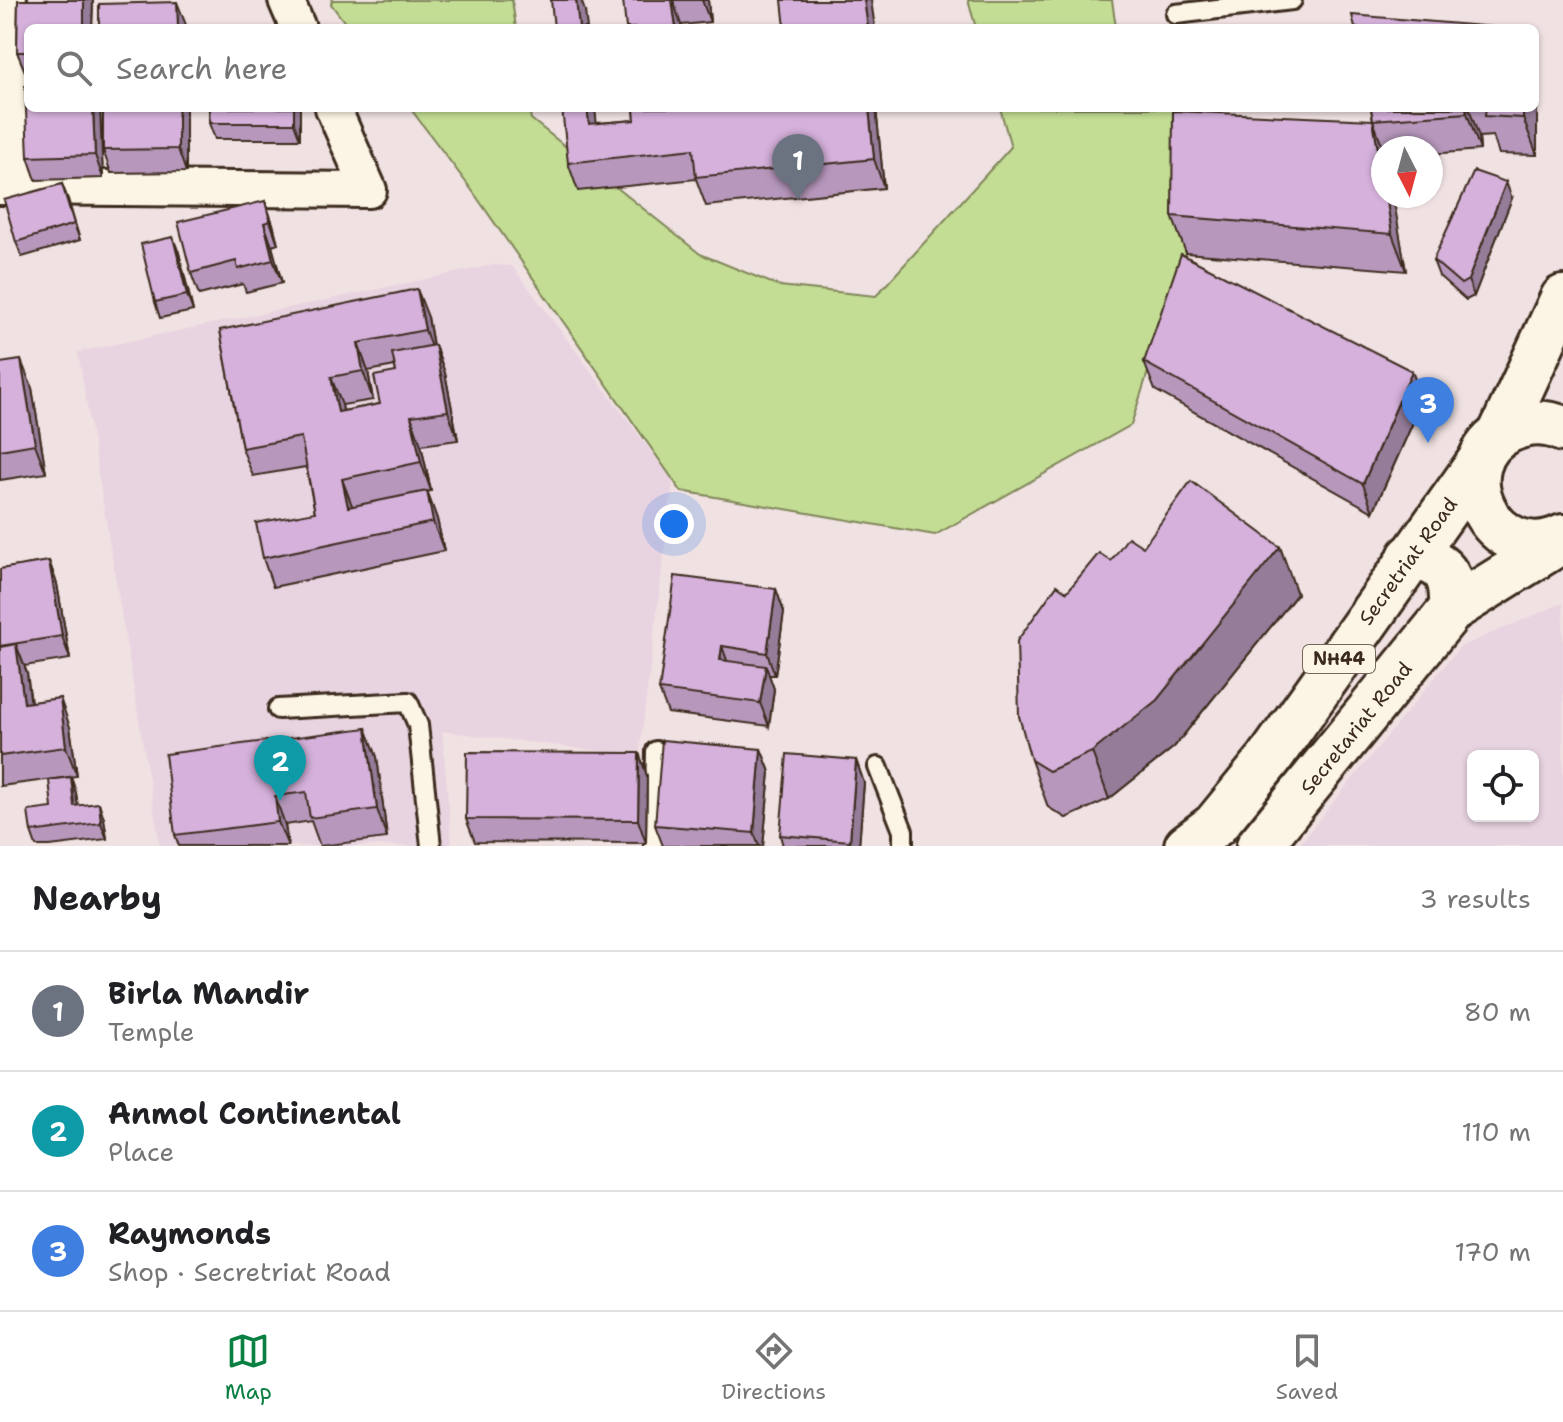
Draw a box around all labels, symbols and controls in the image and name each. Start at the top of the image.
search box [24,24,1539,112]
icon: search [52,46,96,90]
text: Search here [116,48,287,89]
pin: 1 [772,134,824,200]
north arrow [1371,136,1443,208]
pin: 3 [1402,377,1454,443]
street label: Secretriat Road [1353,492,1463,630]
your location [654,504,694,544]
road number: NH44 [1303,645,1375,673]
street label: Secretariat Road [1294,656,1418,800]
pin: 2 [254,735,306,801]
map controls [1467,750,1539,822]
button: locate [1467,750,1539,822]
text: Nearby [32,875,162,921]
text: 3 results [1419,881,1531,916]
text: Birla Mandir [108,973,309,1014]
text: 1 [52,994,64,1029]
text: 80 m [1464,994,1531,1029]
text: Temple [108,1014,195,1049]
text: Anmol Continental [108,1093,401,1134]
text: 2 [49,1114,67,1149]
text: 110 m [1461,1114,1531,1149]
text: Place [108,1134,174,1169]
text: Raymonds [108,1213,271,1254]
text: 3 [49,1234,67,1269]
text: 170 m [1454,1234,1531,1269]
text: Shop · Secretriat Road [108,1254,391,1289]
tab: Map [225,1329,272,1406]
tab: Directions [721,1329,826,1406]
tab: Saved [1276,1329,1338,1406]

